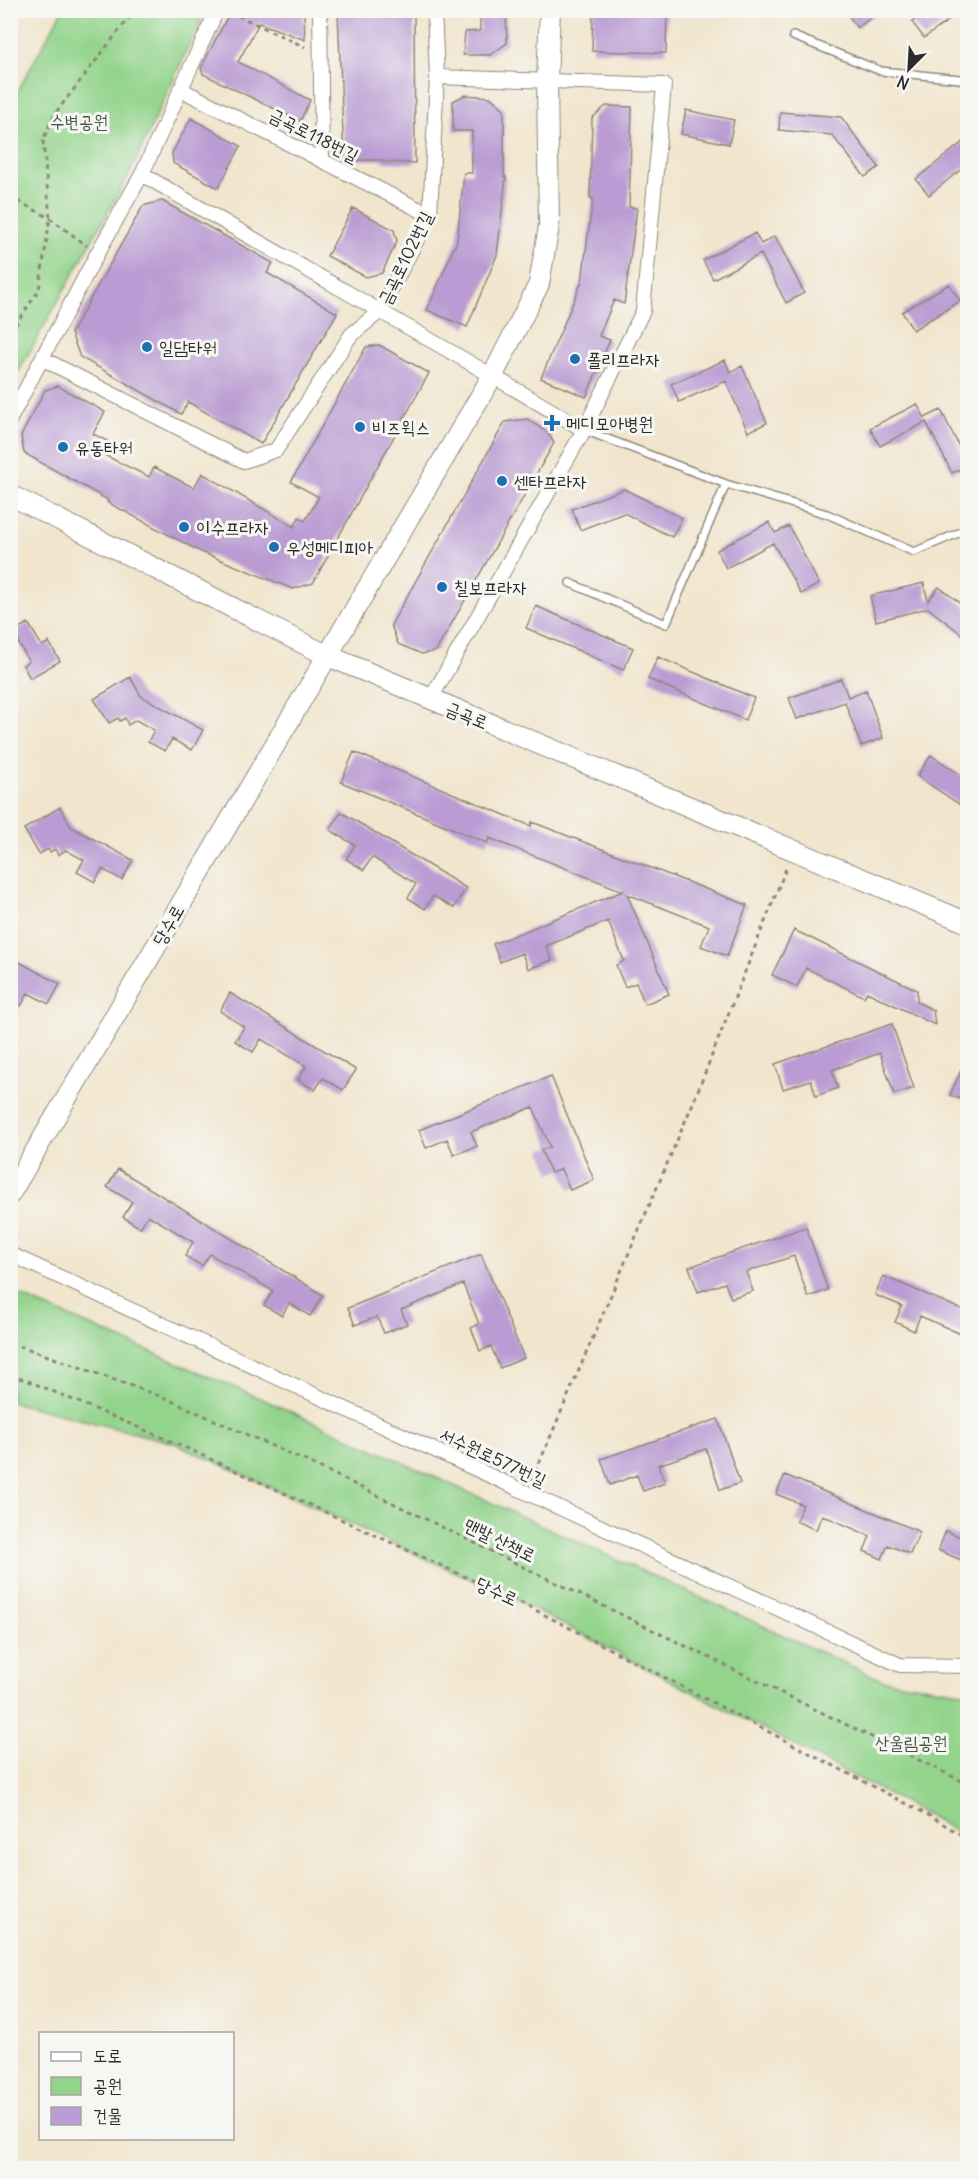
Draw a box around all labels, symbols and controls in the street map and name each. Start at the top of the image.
north arrow [879,39,939,99]
text: N [894,71,912,94]
street label: 금곡로118번길 [266,103,363,168]
park label: 수변공원 [50,110,108,133]
street label: 금곡로102번길 [372,207,438,309]
place label: 일담타워 [159,336,217,359]
marker: 일담타워 [140,340,154,354]
place label: 폴리프라자 [587,348,660,371]
marker: 폴리프라자 [568,352,582,366]
place label: 메디모아병원 [566,412,653,435]
marker: 메디모아병원 [543,414,561,432]
place label: 비즈윅스 [372,416,430,439]
marker: 비즈윅스 [353,420,367,434]
place label: 유동타워 [75,436,133,459]
marker: 유동타워 [56,440,70,454]
place label: 센타프라자 [514,470,587,493]
marker: 센타프라자 [495,474,509,488]
place label: 이수프라자 [196,516,269,539]
marker: 이수프라자 [177,520,191,534]
place label: 우성메디피아 [286,536,373,559]
marker: 우성메디피아 [267,540,281,554]
place label: 칠보프라자 [454,576,527,599]
marker: 칠보프라자 [435,580,449,594]
street label: 금곡로 [443,696,491,734]
street label: 당수로 [147,900,189,950]
street label: 서수원로577번길 [436,1422,550,1492]
street label: 맨발 산책로 [460,1513,540,1567]
street label: 당수로 [472,1571,522,1611]
park label: 산울림공원 [875,1731,947,1754]
legend [39,2032,234,2140]
text: 도로 [93,2044,122,2067]
text: 공원 [93,2074,122,2097]
text: 건물 [93,2104,122,2127]

